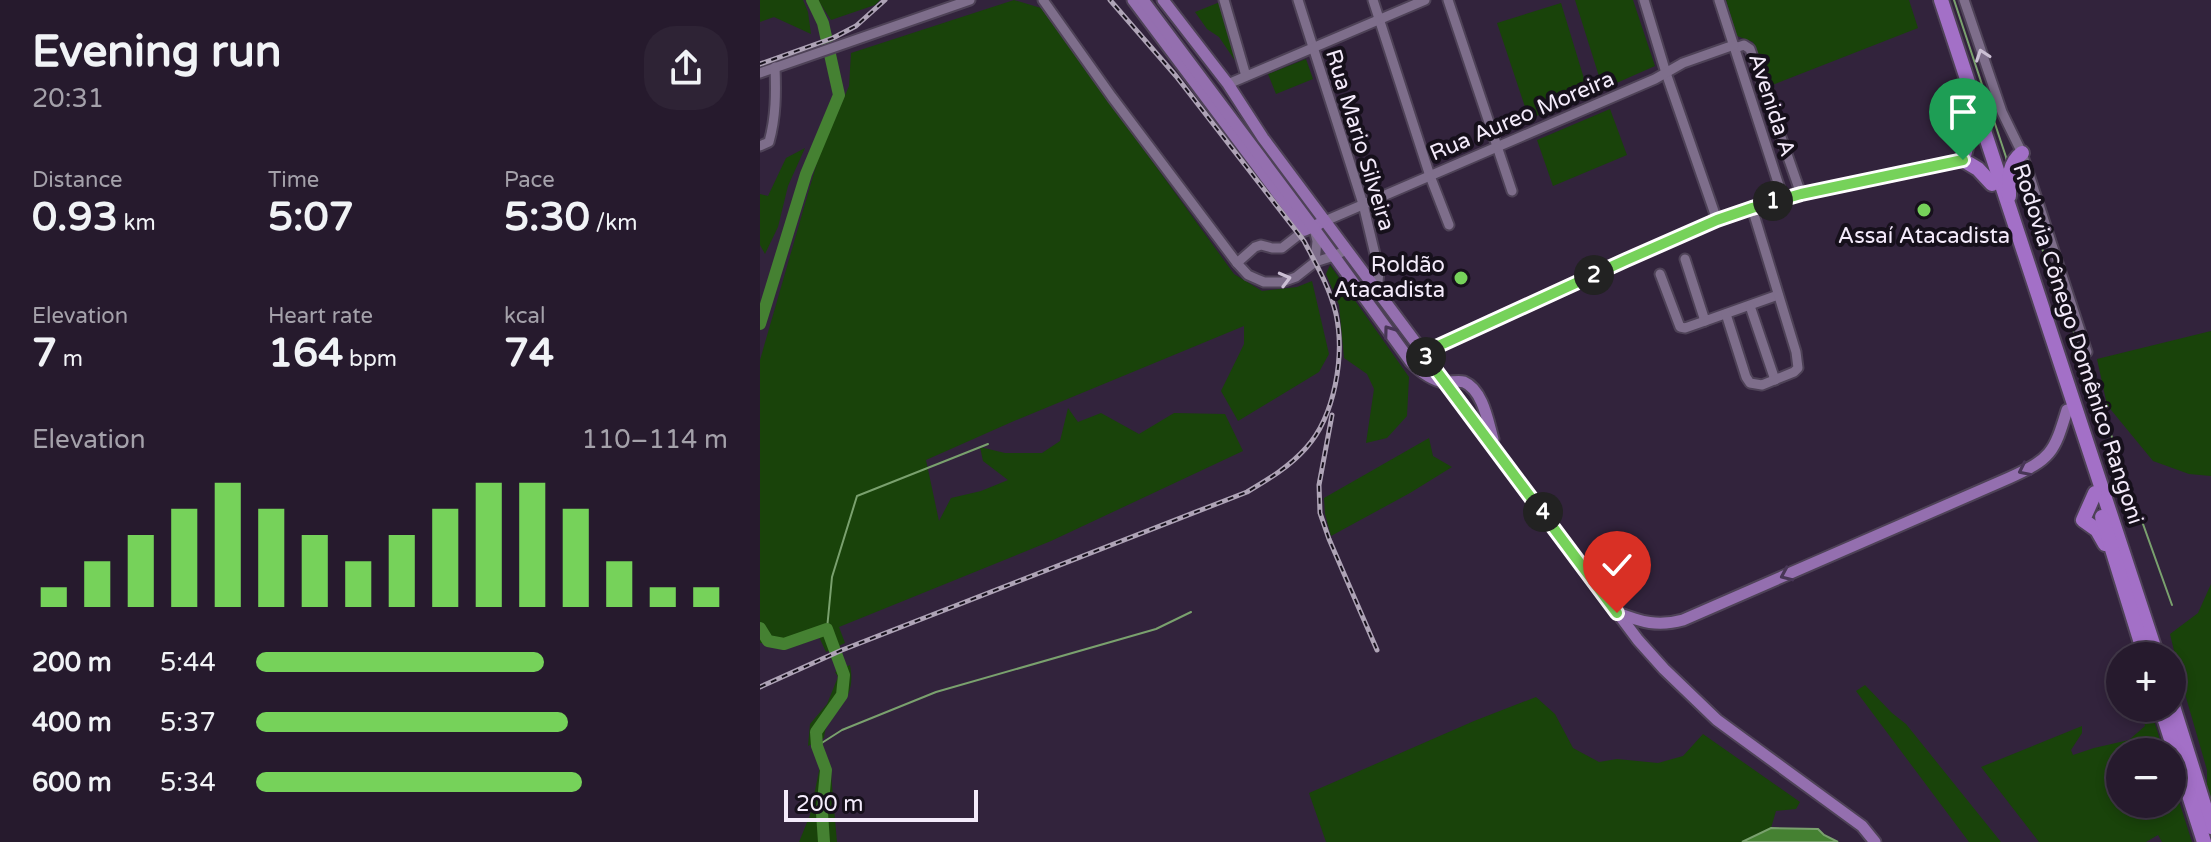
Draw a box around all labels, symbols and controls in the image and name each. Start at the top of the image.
text: Evening run [32,26,281,79]
button: share [644,26,728,110]
street label: Rua Mario Silveira [1320,46,1400,234]
one-way arrow [1976,49,1992,63]
street label: Avenida A [1743,50,1801,160]
street label: Rua Aureo Moreira [1426,65,1618,167]
pin [1929,78,1997,160]
text: 20:31 [32,83,104,114]
icon: arrive [1941,90,1985,134]
street label: Rodovia Cônego Domênico Rangoni [2007,160,2149,528]
text: Distance [32,167,123,193]
text: Time [268,167,319,193]
text: Pace [504,167,555,193]
pin: 1 [1753,181,1793,221]
text: 1 [1766,188,1780,214]
text: 0.93 [32,193,118,241]
text: 5:07 [268,193,354,241]
text: 5:30 [504,193,590,241]
marker: Assaí Atacadista [1915,201,1933,219]
text: km [118,210,156,236]
text: /km [590,210,637,236]
place label: Assaí Atacadista [1838,223,2010,249]
place label: Roldão Atacadista [1334,252,1445,303]
pin: 2 [1574,255,1614,295]
text: 2 [1587,262,1601,288]
marker: Roldão Atacadista [1452,269,1470,287]
one-way arrow [1278,271,1291,288]
text: Elevation [32,303,128,329]
text: Heart rate [268,303,373,329]
text: kcal [504,303,545,329]
one-way arrow [1384,326,1398,340]
text: 7 [32,329,57,377]
text: 164 [268,329,343,377]
text: 74 [504,329,554,377]
pin: 3 [1406,337,1446,377]
text: 3 [1419,344,1433,370]
text: m [57,346,83,372]
text: bpm [343,346,397,372]
text: Elevation [32,424,146,455]
text: 110–114 m [582,424,728,455]
one-way arrow [2018,460,2033,476]
pin: 4 [1523,492,1563,532]
text: 4 [1536,499,1550,525]
pin [1583,531,1651,613]
icon: check [1595,543,1639,587]
one-way arrow [1780,565,1795,581]
map controls [2106,642,2186,818]
button: + [2106,642,2186,722]
text: 200 m [32,647,112,678]
text: 5:44 [160,647,216,678]
text: 400 m [32,707,112,738]
text: 5:37 [160,707,216,738]
button: − [2106,738,2186,818]
text: 600 m [32,767,112,798]
text: 5:34 [160,767,216,798]
scale bar [784,786,978,822]
text: 200 m [796,791,863,817]

